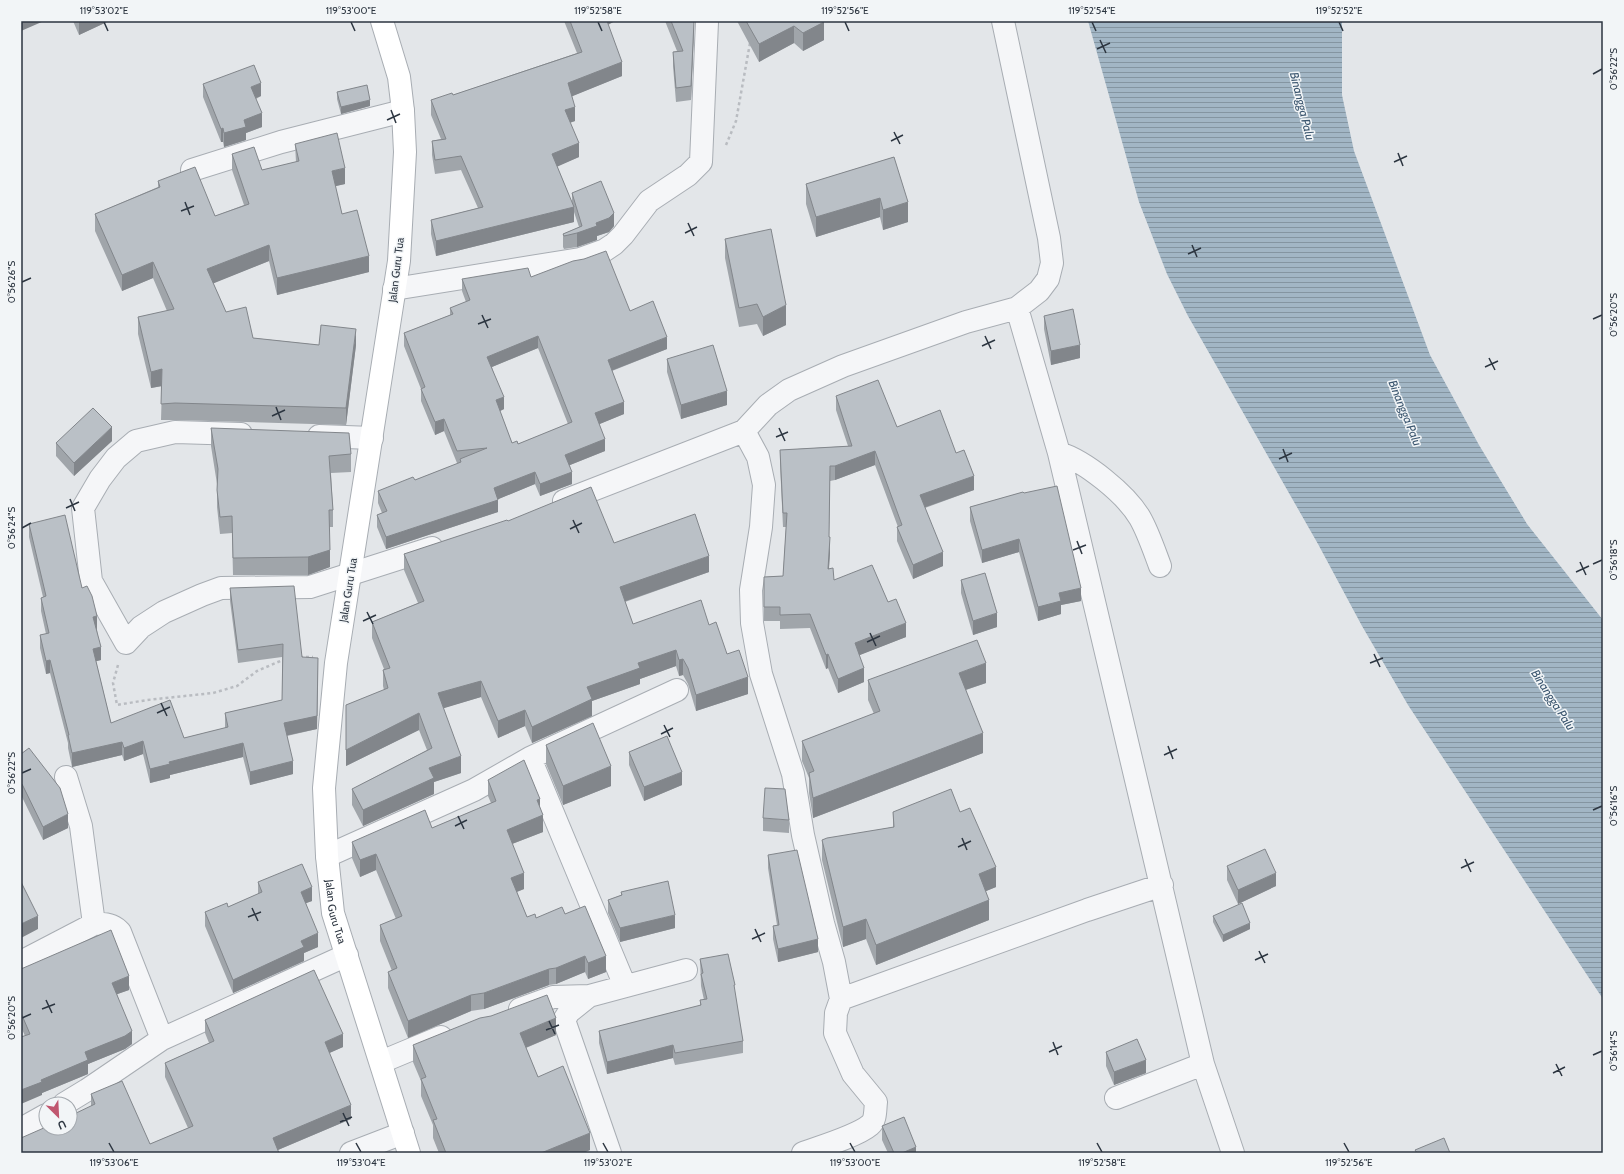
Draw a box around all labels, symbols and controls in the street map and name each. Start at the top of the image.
text: 119°53'02"E [80,4,129,17]
text: 119°53'00"E [326,4,377,17]
text: 119°52'58"E [574,4,622,17]
text: 119°52'56"E [821,4,869,17]
text: 119°52'54"E [1068,4,1116,17]
text: 119°52'52"E [1316,4,1363,17]
text: 0°56'22"S [1607,48,1620,90]
water label: Binangga Palu [1287,70,1318,141]
street label: Jalan Guru Tua [385,236,407,304]
text: 0°56'26"S [5,261,18,303]
text: 0°56'20"S [1607,293,1620,337]
water label: Binangga Palu [1385,378,1425,448]
text: 0°56'24"S [5,507,18,549]
text: 0°56'18"S [1607,539,1620,581]
street label: Jalan Guru Tua [336,556,360,624]
water label: Binangga Palu [1528,666,1579,733]
text: 0°56'22"S [5,752,18,794]
text: 0°56'16"S [1607,785,1620,826]
street label: Jalan Guru Tua [322,878,349,946]
text: 0°56'20"S [5,996,18,1040]
text: 0°56'14"S [1607,1031,1620,1071]
north arrow [38,1096,78,1136]
text: U [56,1117,69,1133]
text: 119°53'06"E [89,1156,139,1169]
text: 119°53'04"E [336,1156,386,1169]
text: 119°53'02"E [584,1156,633,1169]
text: 119°53'00"E [830,1156,881,1169]
text: 119°52'58"E [1078,1156,1126,1169]
text: 119°52'56"E [1325,1156,1373,1169]

